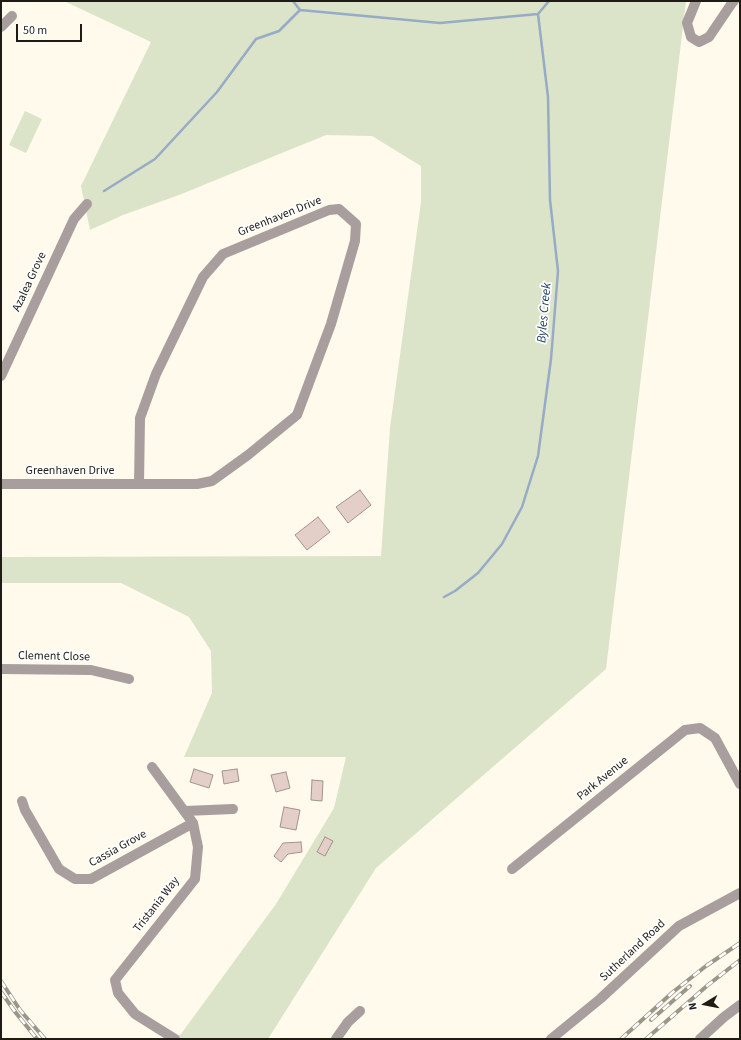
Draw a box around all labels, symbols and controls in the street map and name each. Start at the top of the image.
scale bar [18,16,84,42]
text: 50 m [23,22,47,39]
street label: Greenhaven Drive [236,194,324,240]
street label: Azalea Grove [10,250,50,314]
water label: Byles Creek [535,282,555,344]
street label: Greenhaven Drive [26,464,114,478]
street label: Clement Close [18,649,90,665]
street label: Park Avenue [574,754,632,804]
street label: Cassia Grove [87,827,149,871]
street label: Tristania Way [131,874,183,936]
street label: Sutherland Road [597,917,669,985]
north arrow [685,984,725,1024]
text: N [685,1001,701,1011]

